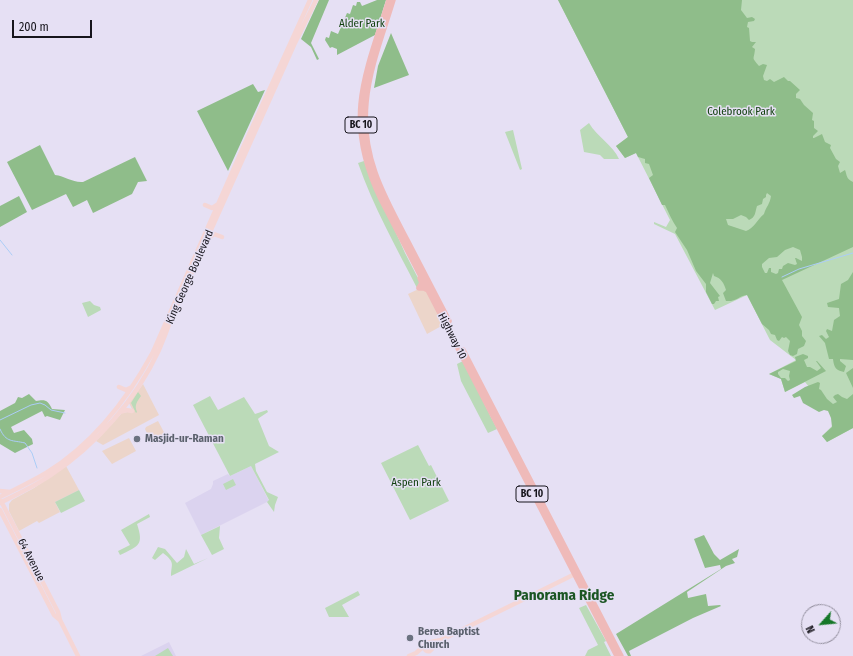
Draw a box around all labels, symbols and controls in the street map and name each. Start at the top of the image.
scale bar [14,12,94,38]
park label: Alder Park [339,17,385,31]
text: 200 m [19,20,49,34]
park label: Colebrook Park [707,105,775,119]
road number: BC 10 [345,117,377,133]
street label: King George Boulevard [163,228,217,326]
street label: Highway 10 [435,311,469,361]
place label: Masjid-ur-Raman [145,432,224,446]
marker: Masjid-ur-Raman [132,434,142,444]
park label: Aspen Park [391,476,441,490]
road number: BC 10 [516,486,548,502]
street label: 64 Avenue [15,536,47,584]
district label: Panorama Ridge [514,587,614,605]
north arrow [801,604,841,644]
text: N [803,623,818,635]
place label: Berea Baptist Church [418,625,480,651]
marker: Berea Baptist Church [405,633,415,643]

